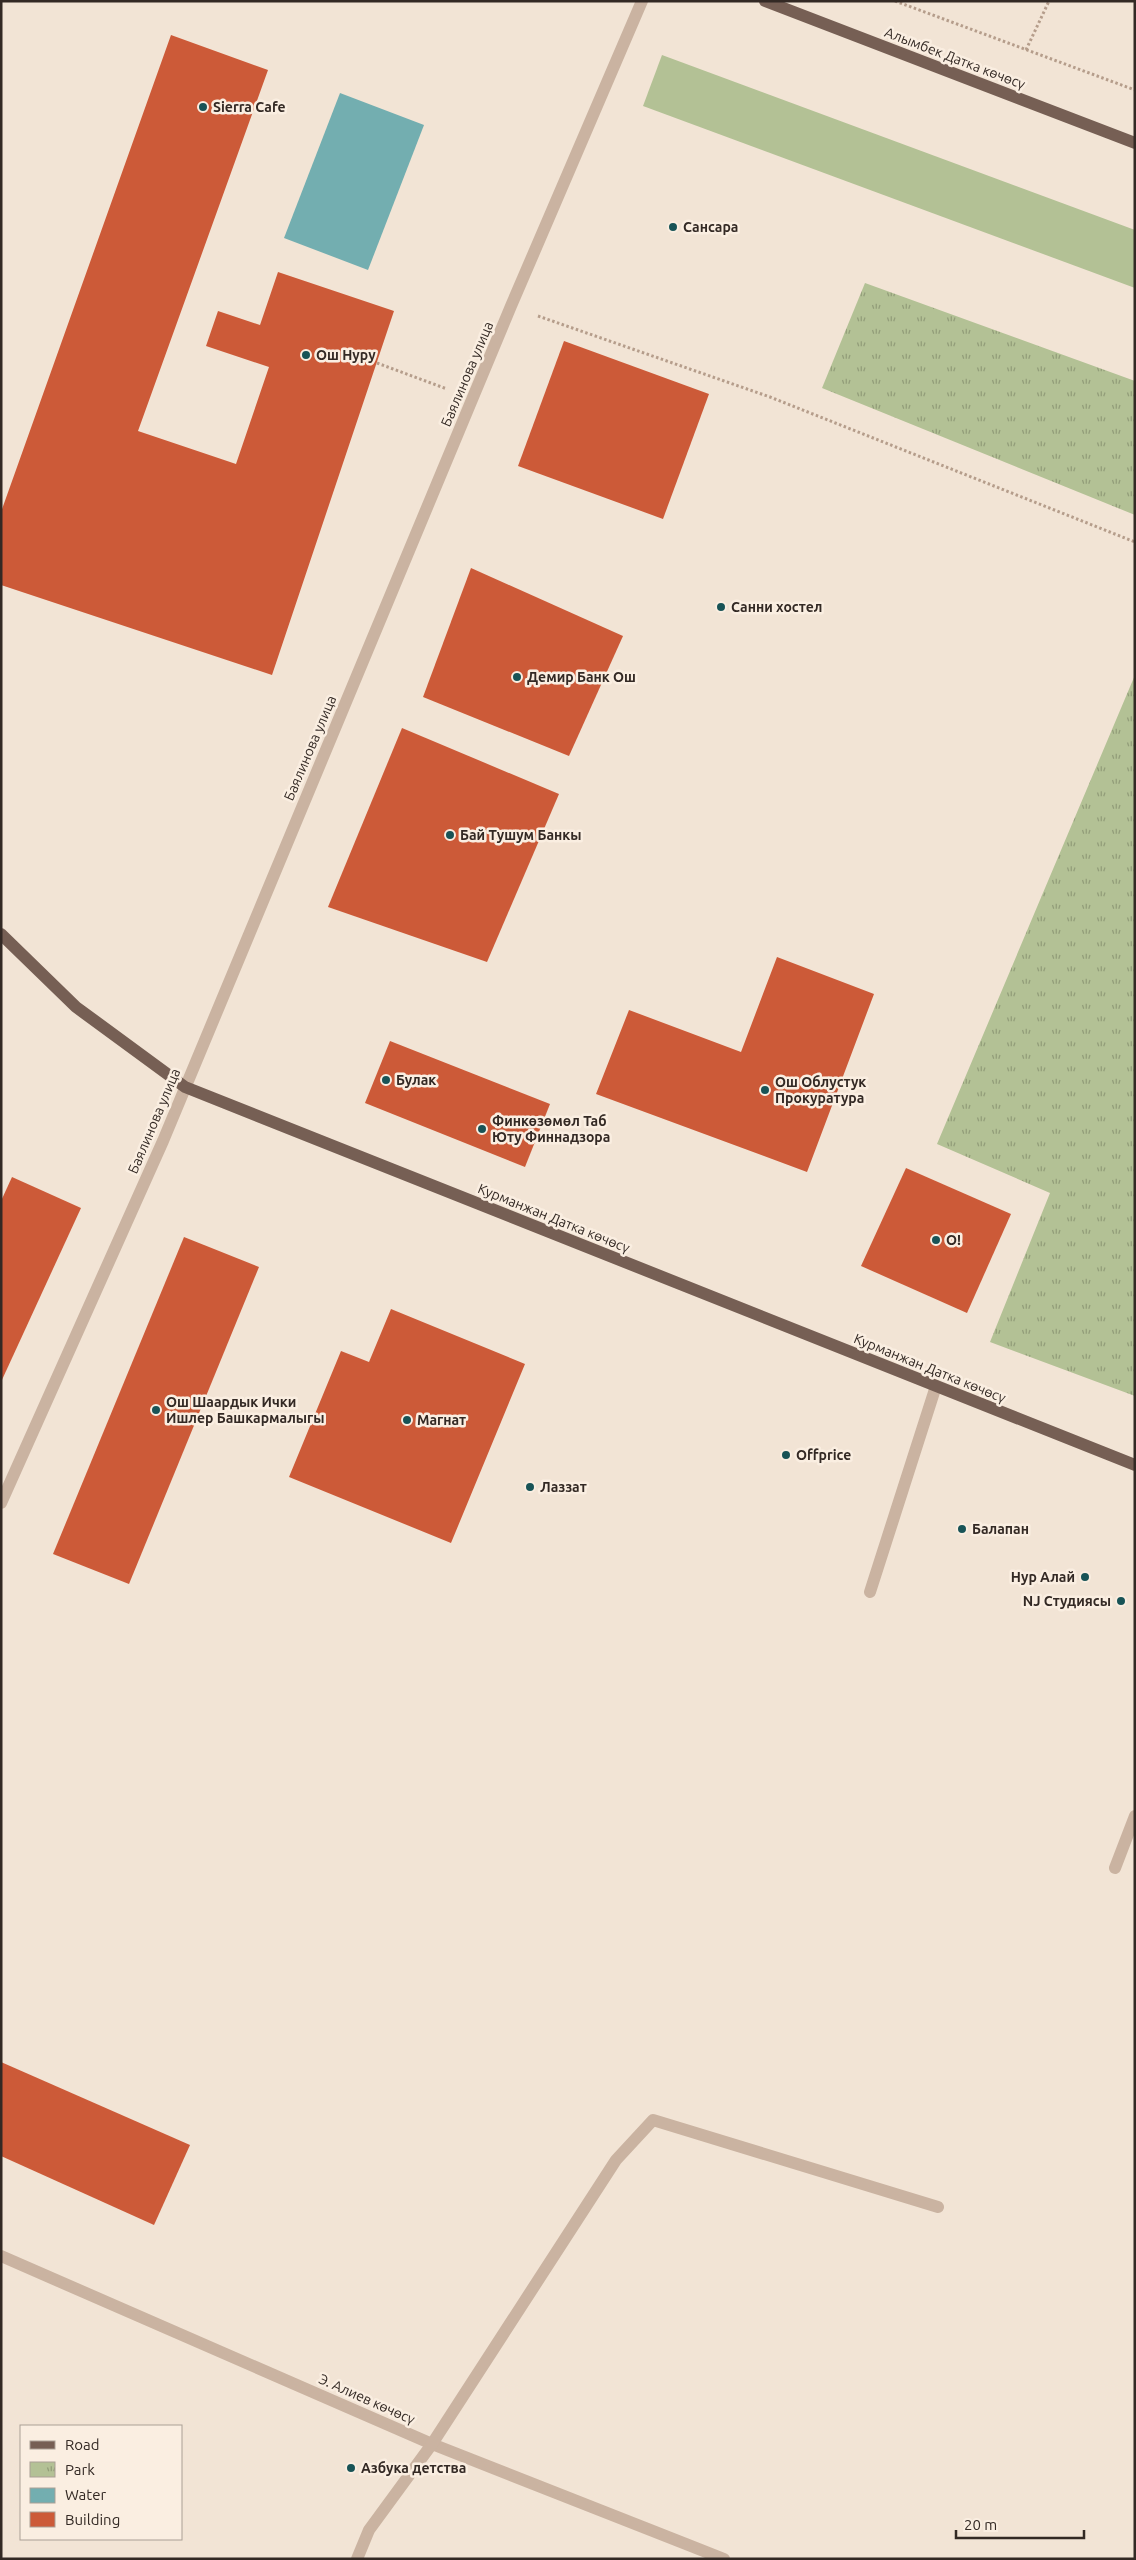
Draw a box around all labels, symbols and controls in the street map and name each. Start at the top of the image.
street label: Алымбек Датка көчөсү [882,24,1028,92]
place label: Sierra Cafe [213,99,286,115]
marker: Sierra Cafe [197,101,209,113]
place label: Сансара [683,219,738,235]
marker: Сансара [667,221,679,233]
street label: Баялинова улица [438,319,496,429]
place label: Ош Нуру [316,347,376,363]
marker: Ош Нуру [300,349,312,361]
place label: Санни хостел [731,599,823,615]
marker: Санни хостел [715,601,727,613]
place label: Демир Банк Ош [527,669,636,685]
marker: Демир Банк Ош [511,671,523,683]
street label: Баялинова улица [281,693,339,803]
place label: Бай Тушум Банкы [460,827,582,843]
marker: Бай Тушум Банкы [444,829,456,841]
street label: Баялинова улица [125,1066,183,1176]
place label: Булак [396,1072,436,1088]
marker: Булак [380,1074,392,1086]
place label: Ош Облустук Прокуратура [775,1074,866,1106]
marker: Ош Облустук Прокуратура [759,1084,771,1096]
place label: Финкөзөмөл Таб Юту Финнадзора [492,1113,610,1145]
marker: Финкөзөмөл Таб Юту Финнадзора [476,1123,488,1135]
street label: Курманжан Датка көчөсү [476,1180,632,1256]
place label: О! [946,1232,961,1248]
marker: О! [930,1234,942,1246]
street label: Курманжан Датка көчөсү [852,1330,1008,1406]
place label: Ош Шаардык Ички Ишлер Башкармалыгы [166,1394,324,1426]
marker: Ош Шаардык Ички Ишлер Башкармалыгы [150,1404,162,1416]
place label: Магнат [417,1412,466,1428]
marker: Магнат [401,1414,413,1426]
place label: Offprice [796,1447,851,1463]
marker: Offprice [780,1449,792,1461]
place label: Лаззат [540,1479,587,1495]
marker: Лаззат [524,1481,536,1493]
place label: Балапан [972,1521,1029,1537]
marker: Балапан [956,1523,968,1535]
place label: Нур Алай [1011,1569,1075,1585]
marker: Нур Алай [1079,1571,1091,1583]
place label: NJ Студиясы [1023,1593,1111,1609]
marker: NJ Студиясы [1115,1595,1127,1607]
street label: Э. Алиев көчөсү [316,2371,418,2427]
legend [20,2425,182,2540]
text: Road [65,2436,100,2453]
place label: Азбука детства [361,2460,466,2476]
text: Park [65,2461,95,2478]
marker: Азбука детства [345,2462,357,2474]
text: Water [65,2486,106,2503]
scale bar [956,2508,1084,2540]
text: Building [65,2511,120,2528]
text: 20 m [964,2516,997,2533]

